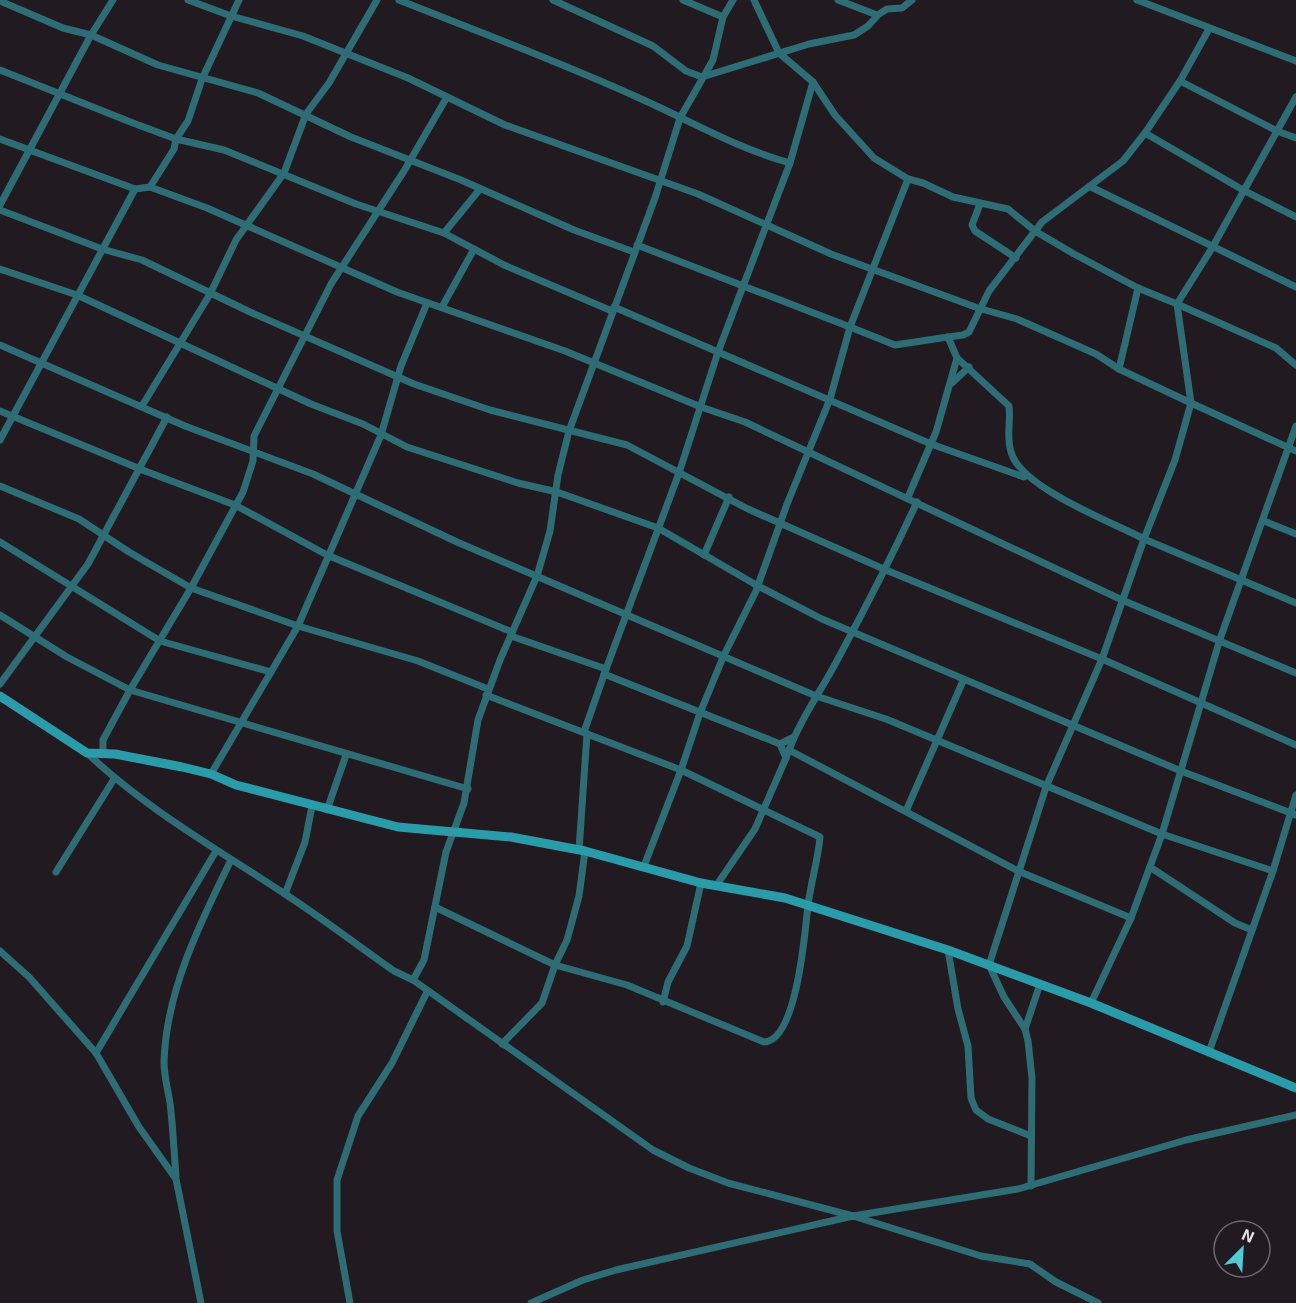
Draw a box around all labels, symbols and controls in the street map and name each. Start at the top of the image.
north arrow [1212,1219,1272,1279]
text: N [1239,1224,1257,1246]

